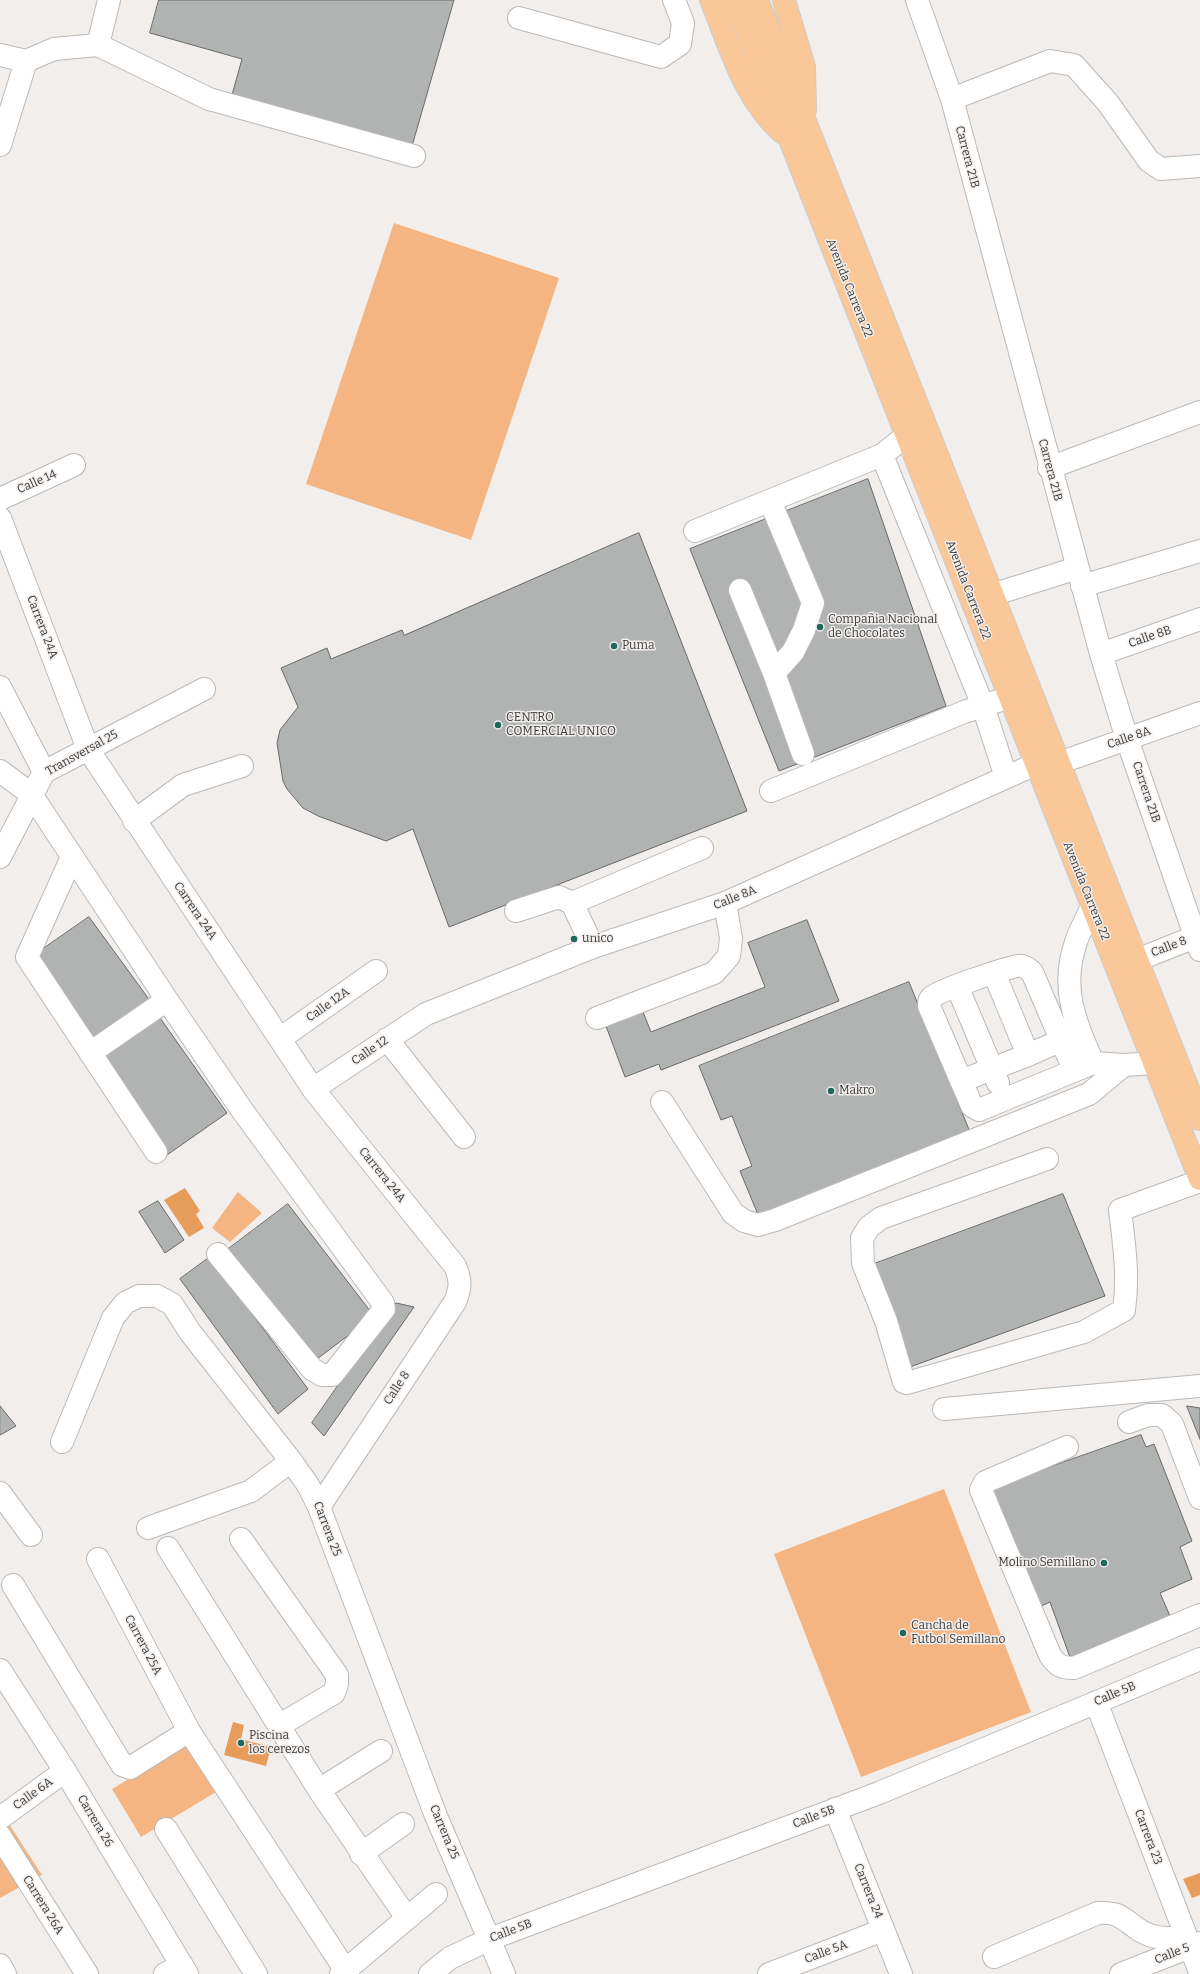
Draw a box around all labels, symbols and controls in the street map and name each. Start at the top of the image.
street label: Carrera 21B [952,124,982,190]
street label: Avenida Carrera 22 [823,236,875,340]
street label: Carrera 21B [1035,437,1065,503]
street label: Calle 14 [15,467,59,497]
street label: Avenida Carrera 22 [942,538,994,642]
street label: Carrera 24A [23,593,61,661]
place label: Compañia Nacional de Chocolates [828,613,937,641]
marker: Compañia Nacional de Chocolates [815,622,825,632]
street label: Calle 8B [1127,623,1173,651]
place label: Puma [622,639,654,653]
marker: Puma [609,641,619,651]
place label: CENTRO COMERCIAL UNICO [506,711,616,739]
marker: CENTRO COMERCIAL UNICO [493,720,503,730]
street label: Calle 8A [1105,724,1153,752]
street label: Transversal 25 [43,727,121,779]
street label: Carrera 21B [1129,759,1163,825]
street label: Avenida Carrera 22 [1060,839,1112,943]
street label: Carrera 24A [170,879,220,943]
street label: Calle 8A [711,883,759,913]
place label: unico [582,932,613,946]
marker: unico [569,934,579,944]
street label: Calle 8 [1149,934,1189,960]
street label: Calle 12A [303,985,353,1025]
street label: Calle 12 [349,1033,391,1069]
place label: Makro [839,1084,875,1098]
marker: Makro [826,1086,836,1096]
street label: Carrera 24A [355,1145,409,1205]
street label: Calle 8 [381,1369,413,1407]
street label: Carrera 25 [310,1500,344,1558]
place label: Molino Semillano [998,1556,1096,1570]
marker: Molino Semillano [1099,1558,1109,1568]
street label: Carrera 25A [121,1612,165,1678]
place label: Cancha de Futbol Semillano [911,1619,1005,1647]
marker: Cancha de Futbol Semillano [898,1628,908,1638]
street label: Calle 5B [1092,1679,1138,1709]
place label: Piscina los cerezos [249,1729,310,1757]
marker: Piscina los cerezos [236,1738,246,1748]
street label: Calle 6A [10,1775,56,1813]
street label: Carrera 26 [74,1792,116,1850]
street label: Calle 5B [791,1802,837,1832]
street label: Carrera 25 [426,1803,462,1861]
street label: Carrera 23 [1131,1807,1165,1867]
street label: Carrera 24 [850,1861,886,1921]
street label: Carrera 26A [19,1873,67,1937]
street label: Calle 5B [488,1916,534,1946]
street label: Calle 5A [802,1937,850,1967]
street label: Calle 5 [1152,1941,1192,1967]

